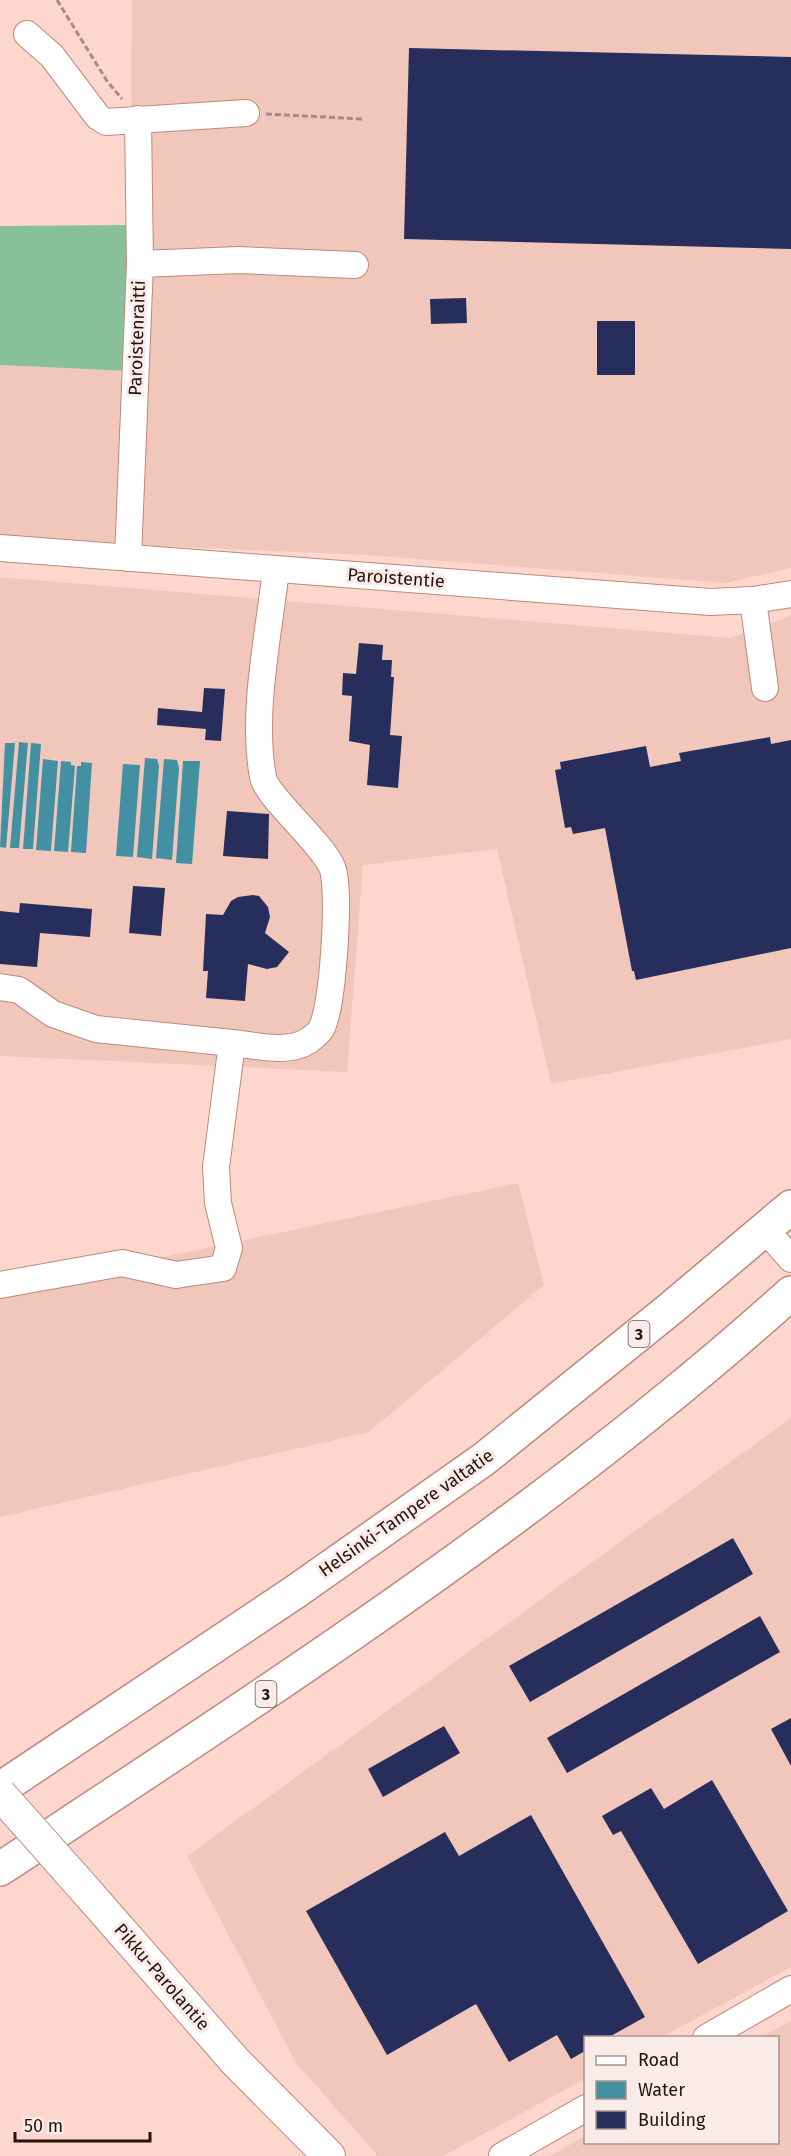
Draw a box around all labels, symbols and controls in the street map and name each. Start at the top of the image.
street label: Paroistenraitti [124,280,150,396]
street label: Paroistentie [347,564,445,592]
road number: 3 [628,1321,650,1347]
street label: Helsinki-Tampere valtatie [314,1444,498,1582]
road number: 3 [256,1681,276,1707]
street label: Pikku-Parolantie [110,1919,214,2035]
legend [584,2036,779,2144]
text: Road [638,2049,680,2071]
text: Water [638,2079,685,2101]
scale bar [15,2105,150,2143]
text: Building [638,2109,706,2131]
text: 50 m [24,2115,63,2137]

